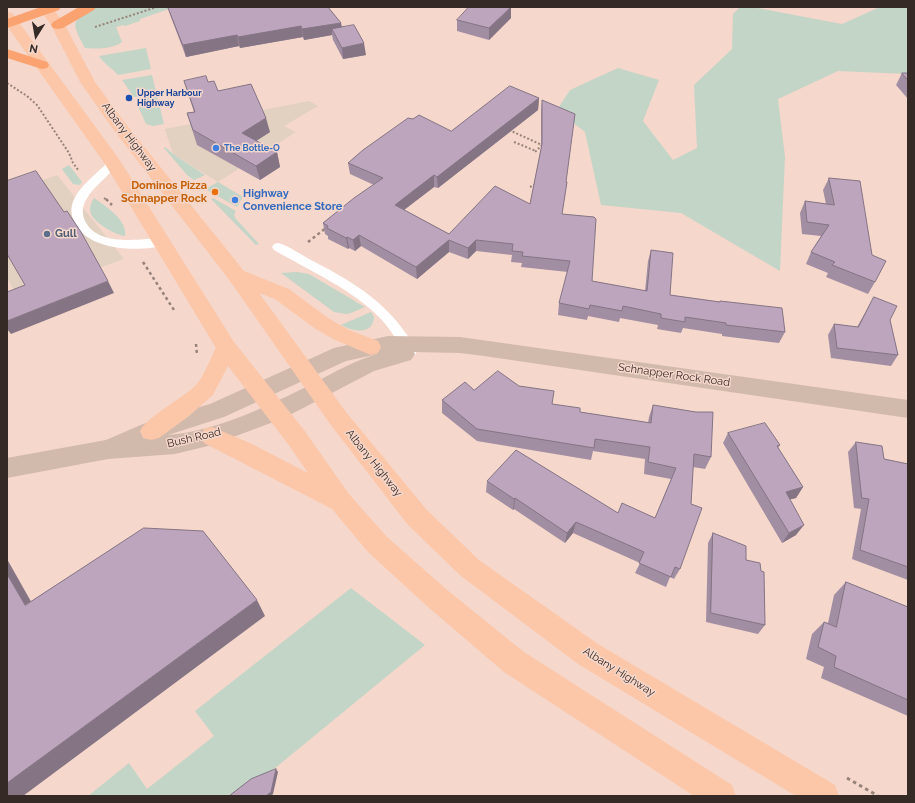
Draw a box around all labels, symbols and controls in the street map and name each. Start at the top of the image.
north arrow [16,16,56,56]
text: N [28,41,39,55]
place label: Upper Harbour Highway [137,88,202,109]
marker: Upper Harbour Highway [124,93,134,103]
street label: Albany Highway [99,100,159,174]
marker: The Bottle-O [211,143,221,153]
place label: The Bottle-O [224,143,280,153]
place label: Dominos Pizza Schnapper Rock [121,179,207,205]
marker: Dominos Pizza Schnapper Rock [210,187,220,197]
place label: Highway Convenience Store [243,187,342,213]
marker: Highway Convenience Store [230,195,240,205]
place label: Gull [55,227,77,241]
marker: Gull [42,229,52,239]
street label: Schnapper Rock Road [617,361,731,389]
street label: Bush Road [166,425,222,451]
street label: Albany Highway [343,427,405,499]
street label: Albany Highway [581,645,657,699]

